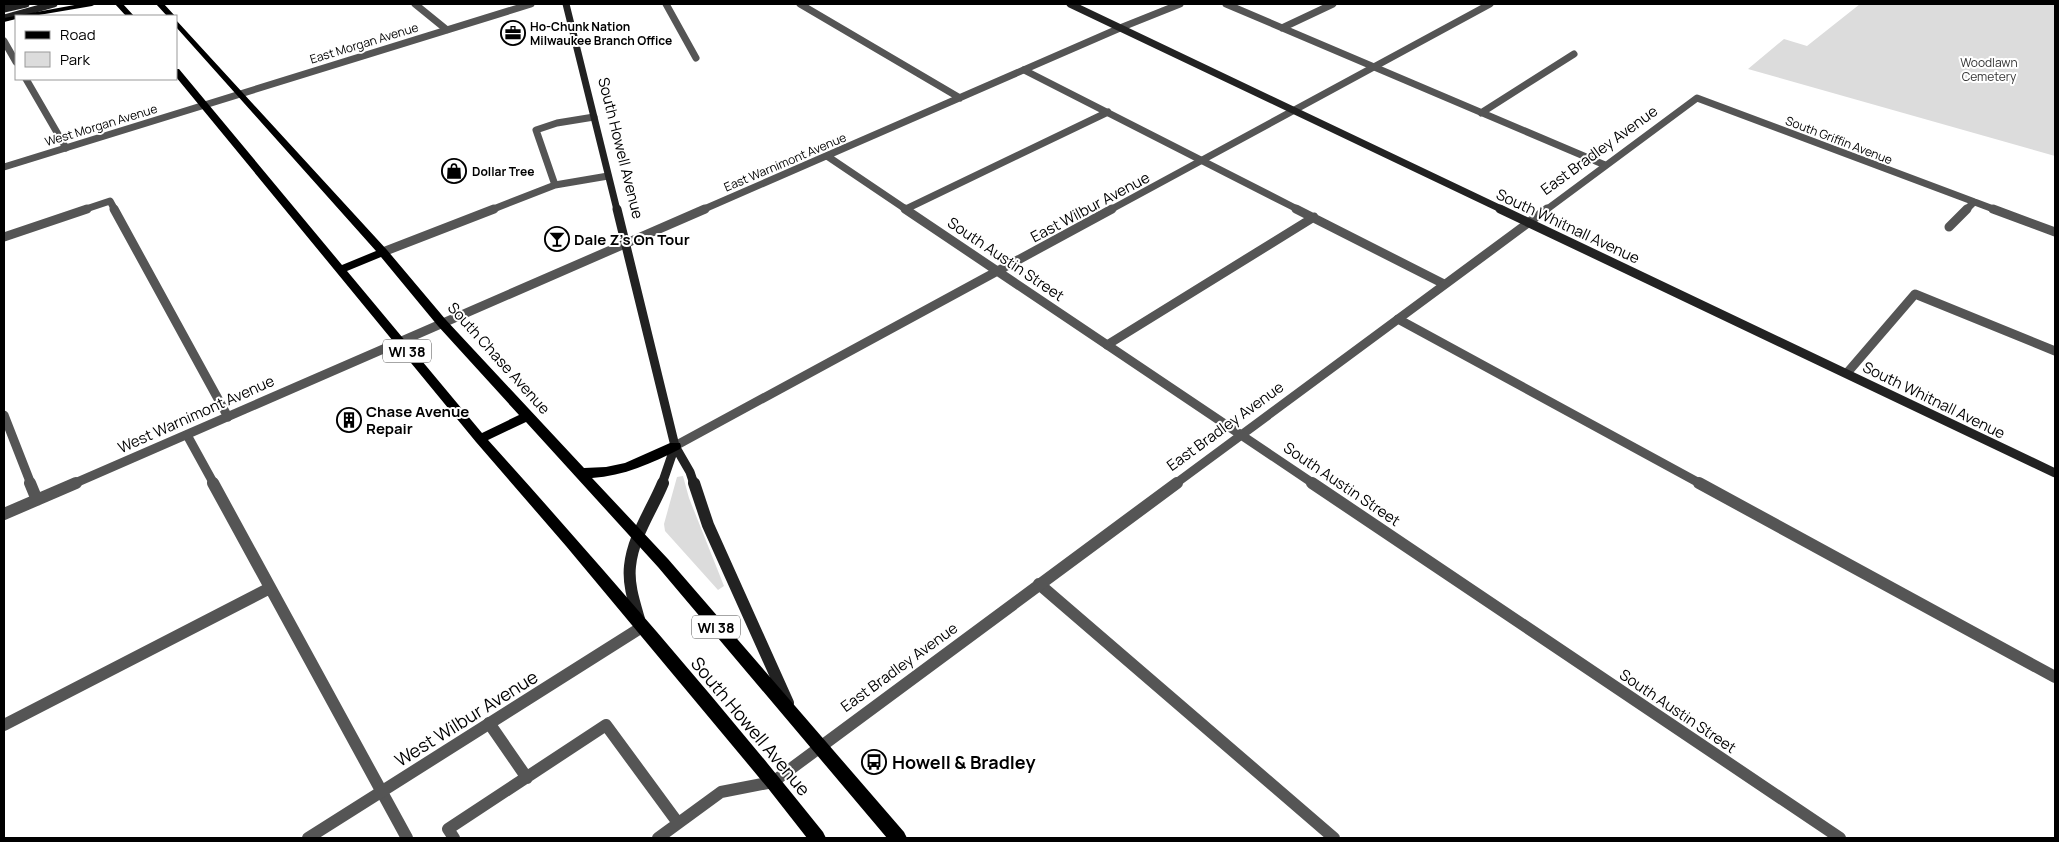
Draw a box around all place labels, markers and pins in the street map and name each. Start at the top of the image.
place label: Ho-Chunk Nation Milwaukee Branch Office [530,18,672,49]
office icon: Ho-Chunk Nation Milwaukee Branch Office [500,20,526,46]
shop icon: Dollar Tree [441,158,467,184]
place label: Dollar Tree [472,163,534,180]
bar icon: Dale Z's On Tour [544,226,570,252]
place label: Dale Z's On Tour [574,229,690,250]
place label: Chase Avenue Repair [366,401,469,439]
building icon: Chase Avenue Repair [336,407,362,433]
bus stop icon: Howell & Bradley [861,749,887,775]
place label: Howell & Bradley [892,750,1036,774]

